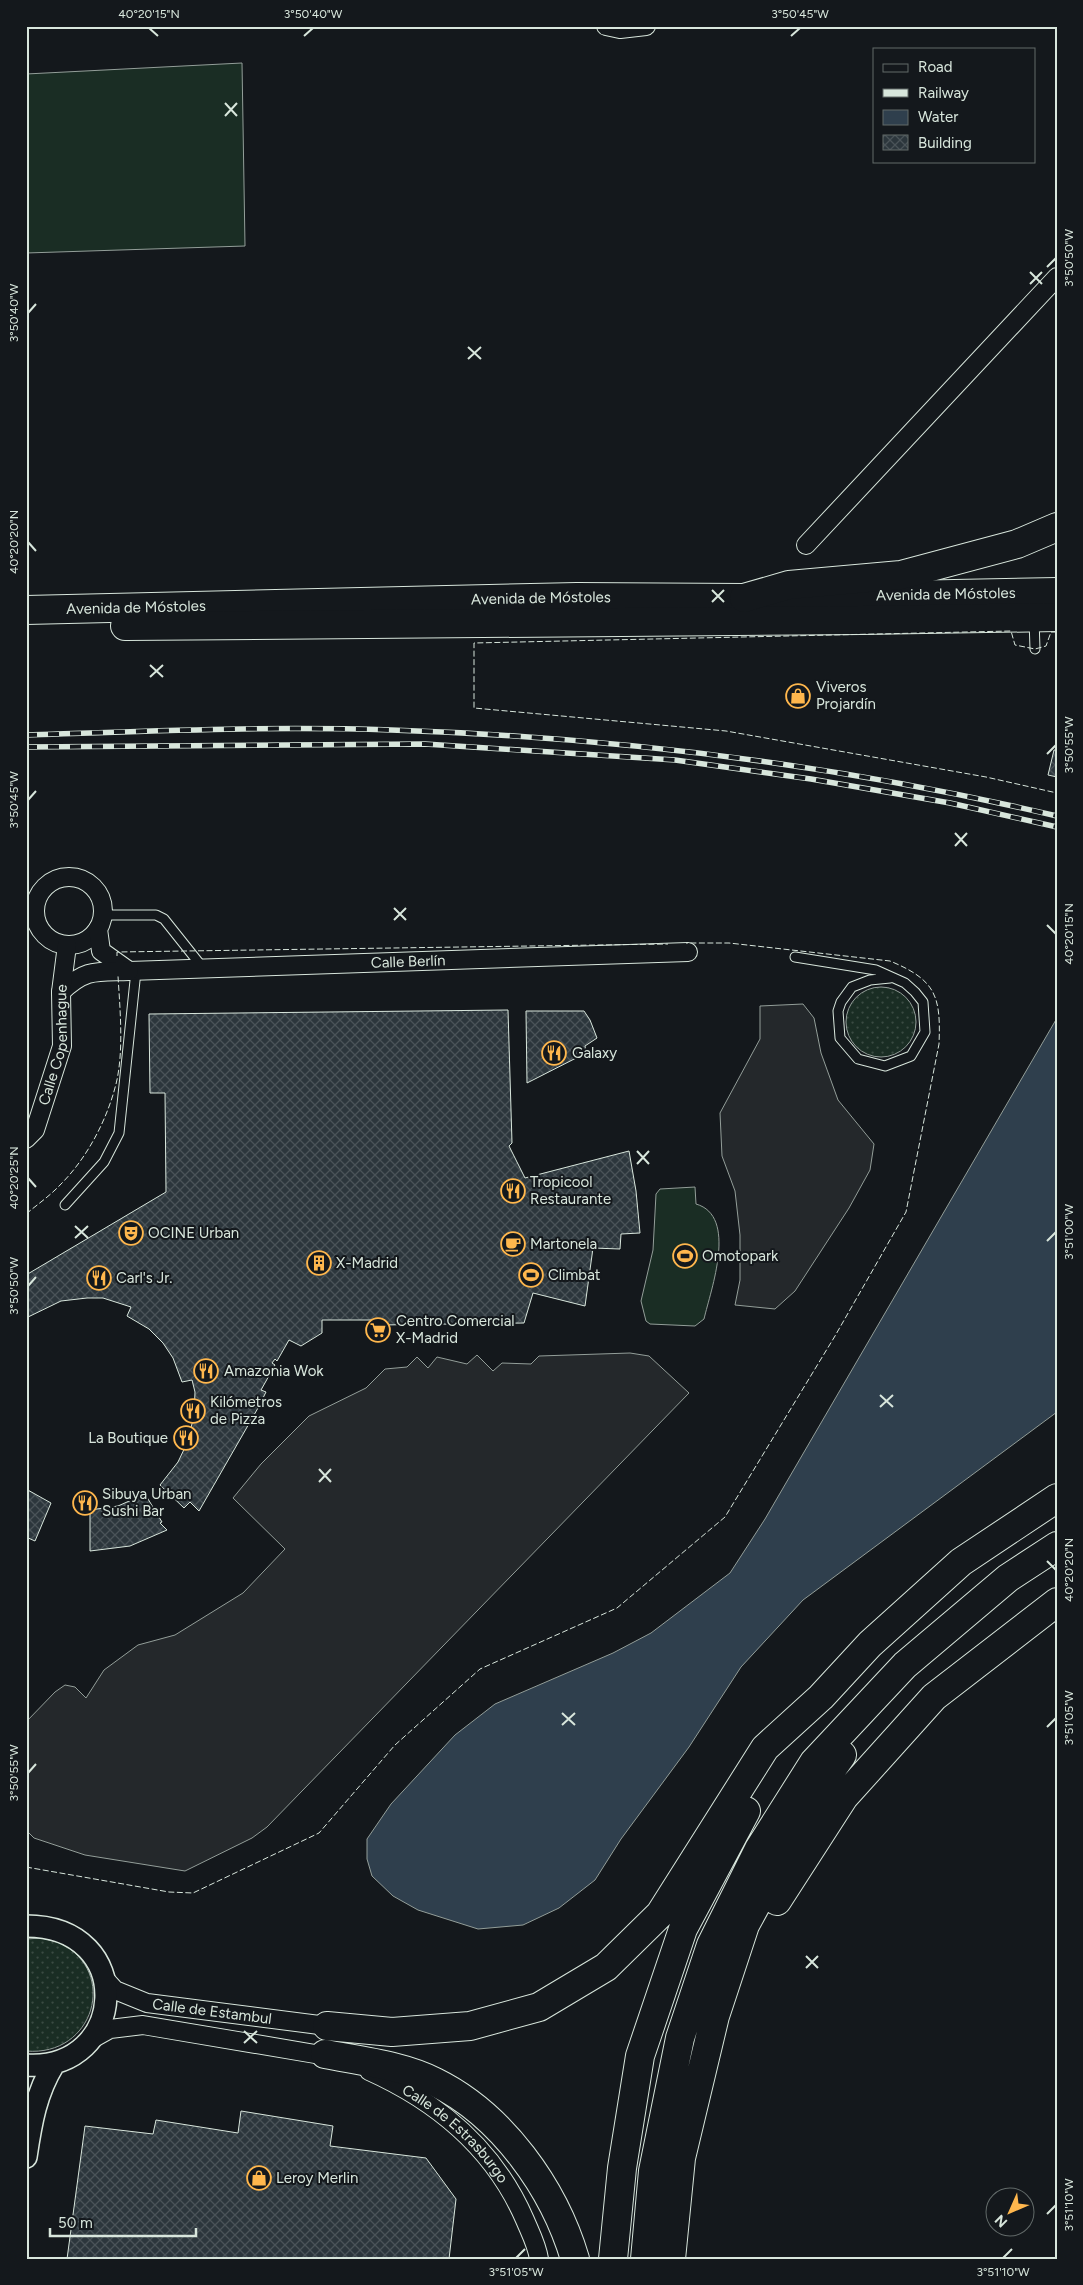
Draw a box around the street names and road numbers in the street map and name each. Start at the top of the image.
street label: Avenida de Móstoles [876,584,1016,604]
street label: Avenida de Móstoles [471,588,611,608]
street label: Avenida de Móstoles [66,597,206,618]
street label: Calle Berlín [371,951,446,972]
street label: Calle Copenhague [35,983,72,1107]
street label: Calle de Estambul [151,1995,273,2028]
street label: Calle de Estrasburgo [399,2081,512,2187]

